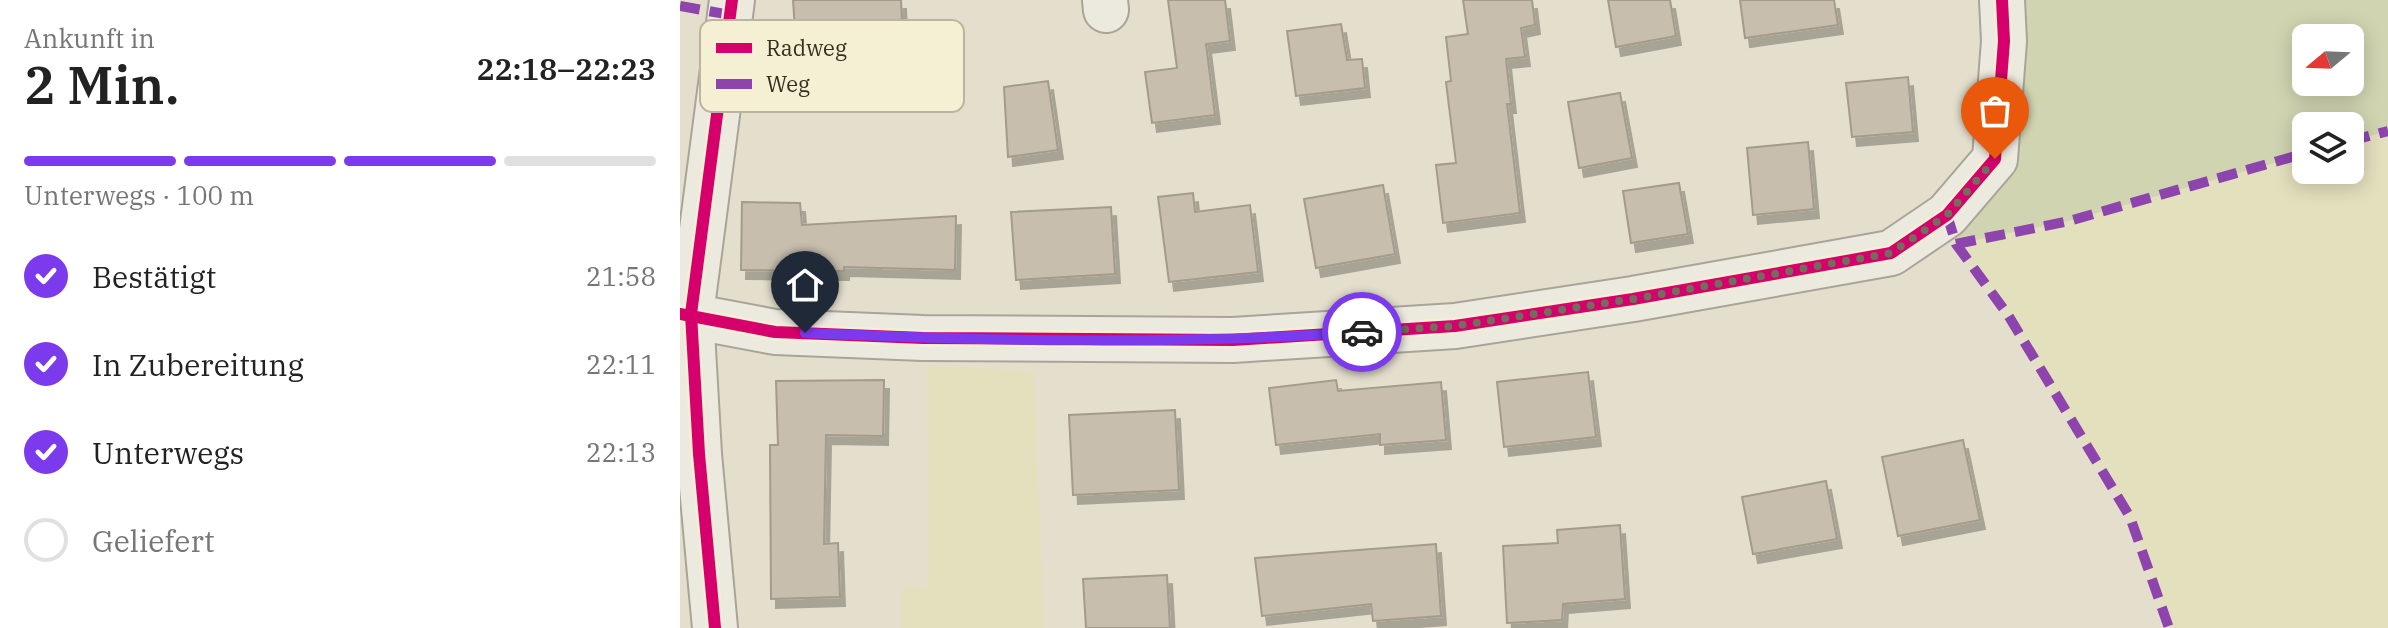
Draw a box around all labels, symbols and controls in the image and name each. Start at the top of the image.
legend [700,20,964,112]
text: Ankunft in [24,21,155,55]
north arrow [2292,24,2364,96]
map controls [2292,24,2364,184]
text: Radweg [766,33,847,62]
text: 22:18–22:23 [476,49,656,88]
text: 2 Min. [24,51,180,118]
text: Weg [766,69,810,98]
pin [1961,77,2029,159]
icon: bag [1973,89,2017,133]
button: layers [2292,112,2364,184]
text: Unterwegs · 100 m [24,178,254,212]
pin [771,251,839,333]
icon: check [24,254,68,298]
text: Bestätigt [92,257,216,296]
text: 21:58 [586,259,656,293]
icon: home [783,263,827,307]
courier [1322,292,1402,372]
icon: car [1340,310,1384,354]
icon: check [24,342,68,386]
text: In Zubereitung [92,345,304,384]
text: 22:11 [586,347,656,381]
icon: check [24,430,68,474]
text: Unterwegs [92,433,244,472]
text: 22:13 [586,435,656,469]
text: Geliefert [92,521,215,560]

